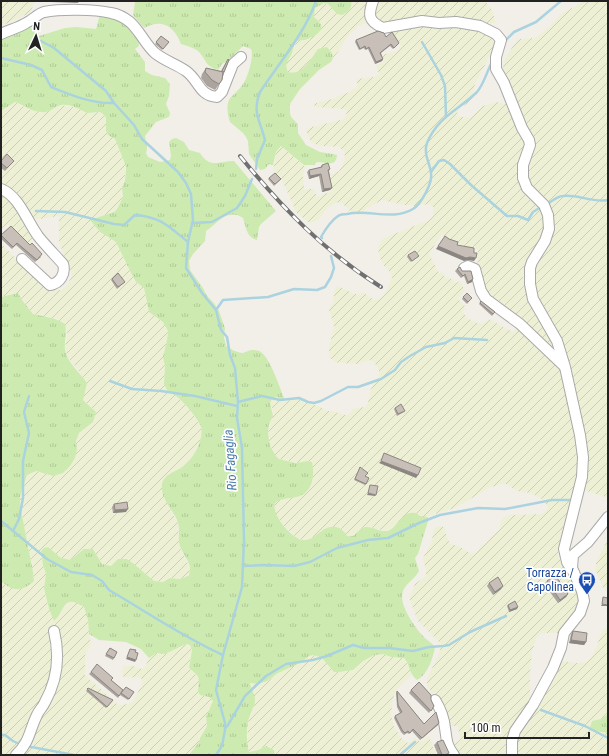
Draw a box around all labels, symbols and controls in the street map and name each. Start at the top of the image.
north arrow [16,16,56,56]
text: N [33,20,41,33]
water label: Rio Fagaglia [220,429,240,491]
place label: Torrazza / Capolinea [526,566,575,594]
bus stop icon: Torrazza / Capolinea [577,570,597,595]
scale bar [465,714,589,740]
text: 100 m [471,721,501,735]

